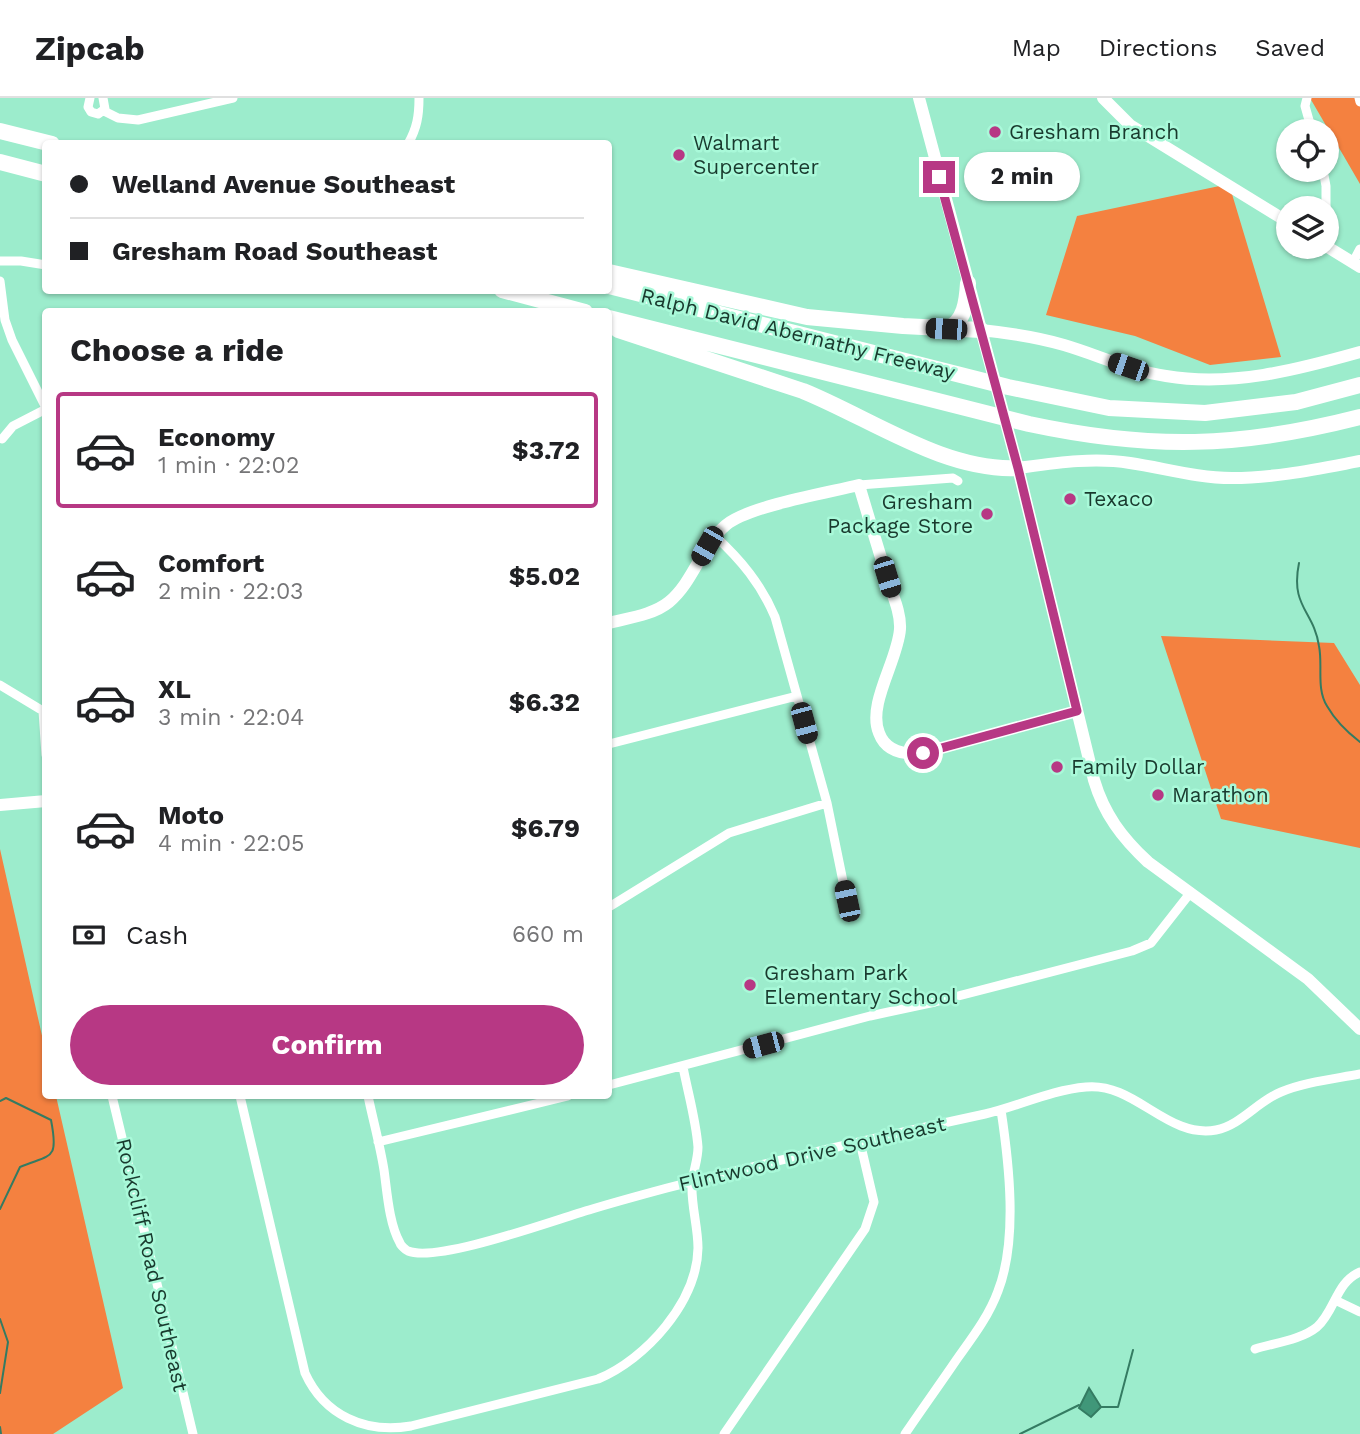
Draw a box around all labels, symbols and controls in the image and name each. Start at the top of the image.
text: Zipcab [35,29,145,68]
text: Map [1012,34,1061,62]
text: Directions [1099,34,1217,62]
text: Saved [1255,34,1325,62]
place label: Gresham Branch [1009,119,1179,144]
map controls [1276,119,1339,259]
button: locate [1276,119,1339,182]
marker: Gresham Branch [987,124,1003,140]
place label: Walmart Supercenter [693,130,819,179]
marker: Walmart Supercenter [671,147,687,163]
callout: 2 min [964,153,1079,202]
route end [923,161,955,193]
text: 2 min [991,163,1053,190]
text: Welland Avenue Southeast [112,169,455,199]
button: layers [1276,196,1339,259]
text: Gresham Road Southeast [112,236,437,266]
street label: Ralph David Abernathy Freeway [638,282,958,385]
car [925,317,968,341]
text: Choose a ride [70,331,284,369]
car [1105,350,1152,384]
icon: car [74,419,137,482]
text: Economy [158,422,275,452]
text: $3.72 [512,435,580,465]
text: 1 min · 22:02 [158,452,299,479]
place label: Texaco [1084,486,1153,511]
place label: Gresham Package Store [827,489,973,538]
marker: Texaco [1062,491,1078,507]
marker: Gresham Package Store [979,506,995,522]
car [688,523,727,569]
icon: car [74,545,137,608]
text: Comfort [158,548,264,578]
car [871,554,904,600]
text: $5.02 [509,561,580,591]
text: 2 min · 22:03 [158,578,303,605]
icon: car [74,671,137,734]
text: XL [158,674,191,704]
text: $6.32 [509,687,580,717]
car [789,700,820,746]
text: 3 min · 22:04 [158,704,304,731]
route start [907,737,939,769]
place label: Family Dollar [1071,754,1205,779]
marker: Family Dollar [1049,759,1065,775]
place label: Marathon [1172,782,1269,807]
marker: Marathon [1150,787,1166,803]
icon: car [74,797,137,860]
text: Moto [158,800,224,830]
text: $6.79 [511,813,580,843]
text: 4 min · 22:05 [158,830,304,857]
car [833,878,862,924]
icon: cash [70,916,108,954]
text: Cash [126,920,188,950]
text: 660 m [512,921,584,948]
place label: Gresham Park Elementary School [764,960,958,1009]
marker: Gresham Park Elementary School [742,977,758,993]
button: Confirm [70,1005,584,1085]
car [740,1029,787,1061]
street label: Flintwood Drive Southeast [676,1111,948,1196]
street label: Rockcliff Road Southeast [111,1136,194,1394]

